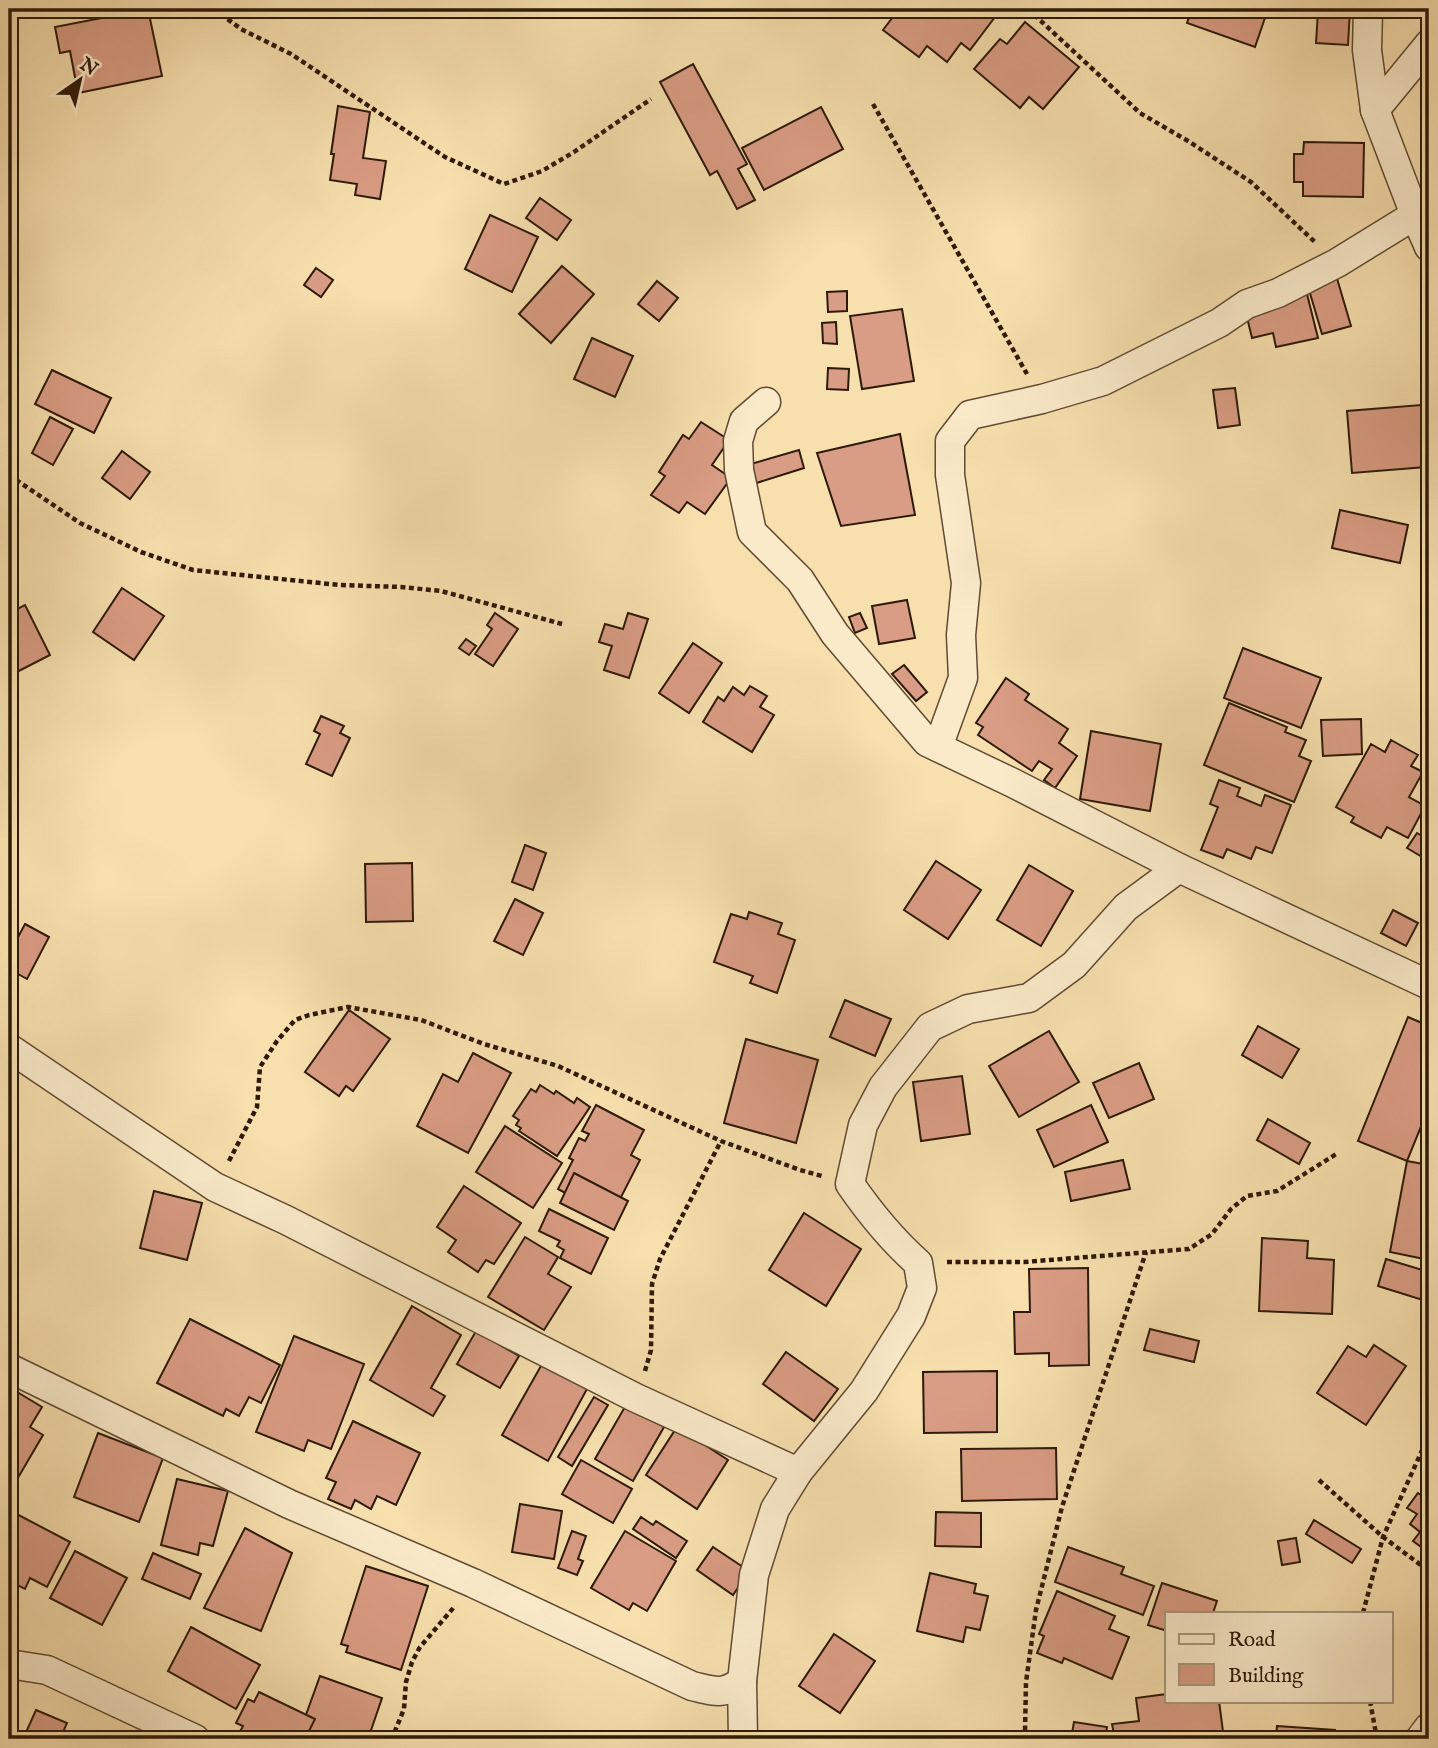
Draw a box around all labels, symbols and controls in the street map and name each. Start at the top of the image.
north arrow [46,46,116,116]
text: N [74,52,102,82]
legend [1165,1612,1392,1702]
text: Road [1228,1627,1276,1654]
text: Building [1228,1663,1304,1690]

